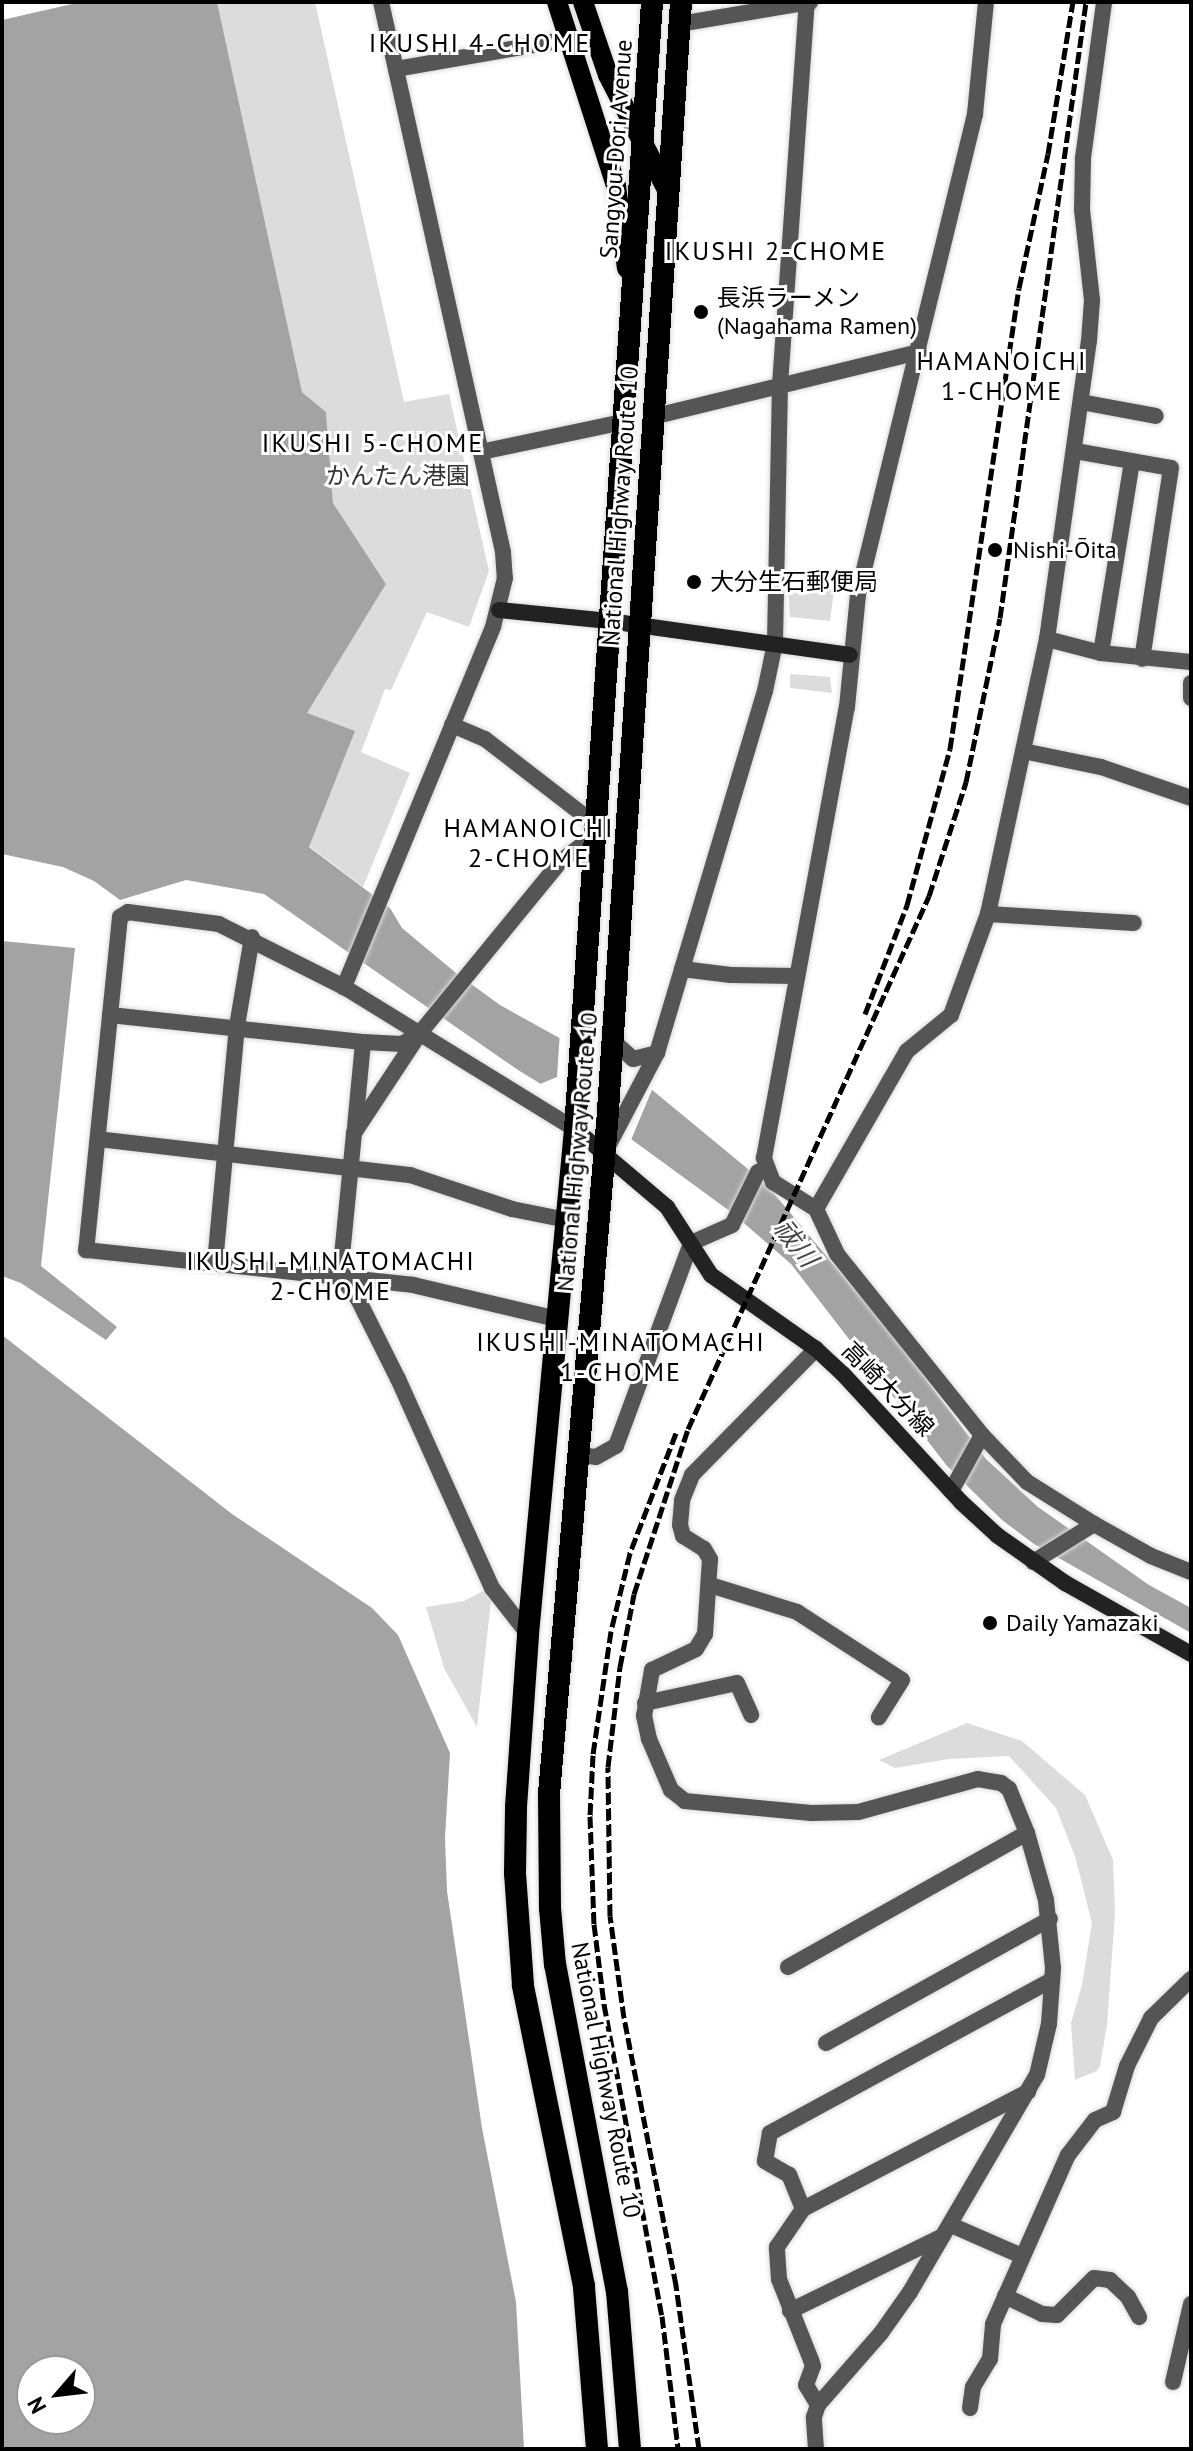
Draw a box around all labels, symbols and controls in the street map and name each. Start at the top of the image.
district label: IKUSHI 4-CHOME [369,27,591,59]
street label: Sangyou-Dori Avenue [594,38,638,260]
district label: IKUSHI 2-CHOME [665,235,887,267]
place label: 長浜ラーメン (Nagahama Ramen) [717,284,917,340]
marker: 長浜ラーメン (Nagahama Ramen) [692,303,710,321]
district label: HAMANOICHI 1-CHOME [916,345,1088,406]
street label: National Highway Route 10 [596,365,644,647]
district label: IKUSHI 5-CHOME [262,427,484,459]
park label: かんたん港園 [326,462,470,490]
place label: Nishi-Ōita [1013,536,1117,564]
marker: Nishi-Ōita [984,539,1006,561]
place label: 大分生石郵便局 [710,568,878,596]
marker: 大分生石郵便局 [685,573,703,591]
district label: HAMANOICHI 2-CHOME [443,812,615,874]
street label: National Highway Route 10 [550,1011,604,1293]
water label: 祓川 [768,1213,824,1273]
district label: IKUSHI-MINATOMACHI 2-CHOME [186,1245,476,1306]
district label: IKUSHI-MINATOMACHI 1-CHOME [476,1326,766,1388]
street label: 高崎大分線 [836,1336,940,1442]
place label: Daily Yamazaki [1006,1609,1160,1637]
marker: Daily Yamazaki [981,1614,999,1632]
street label: National Highway Route 10 [565,1939,647,2221]
north arrow [16,2355,96,2435]
text: N [21,2392,52,2418]

